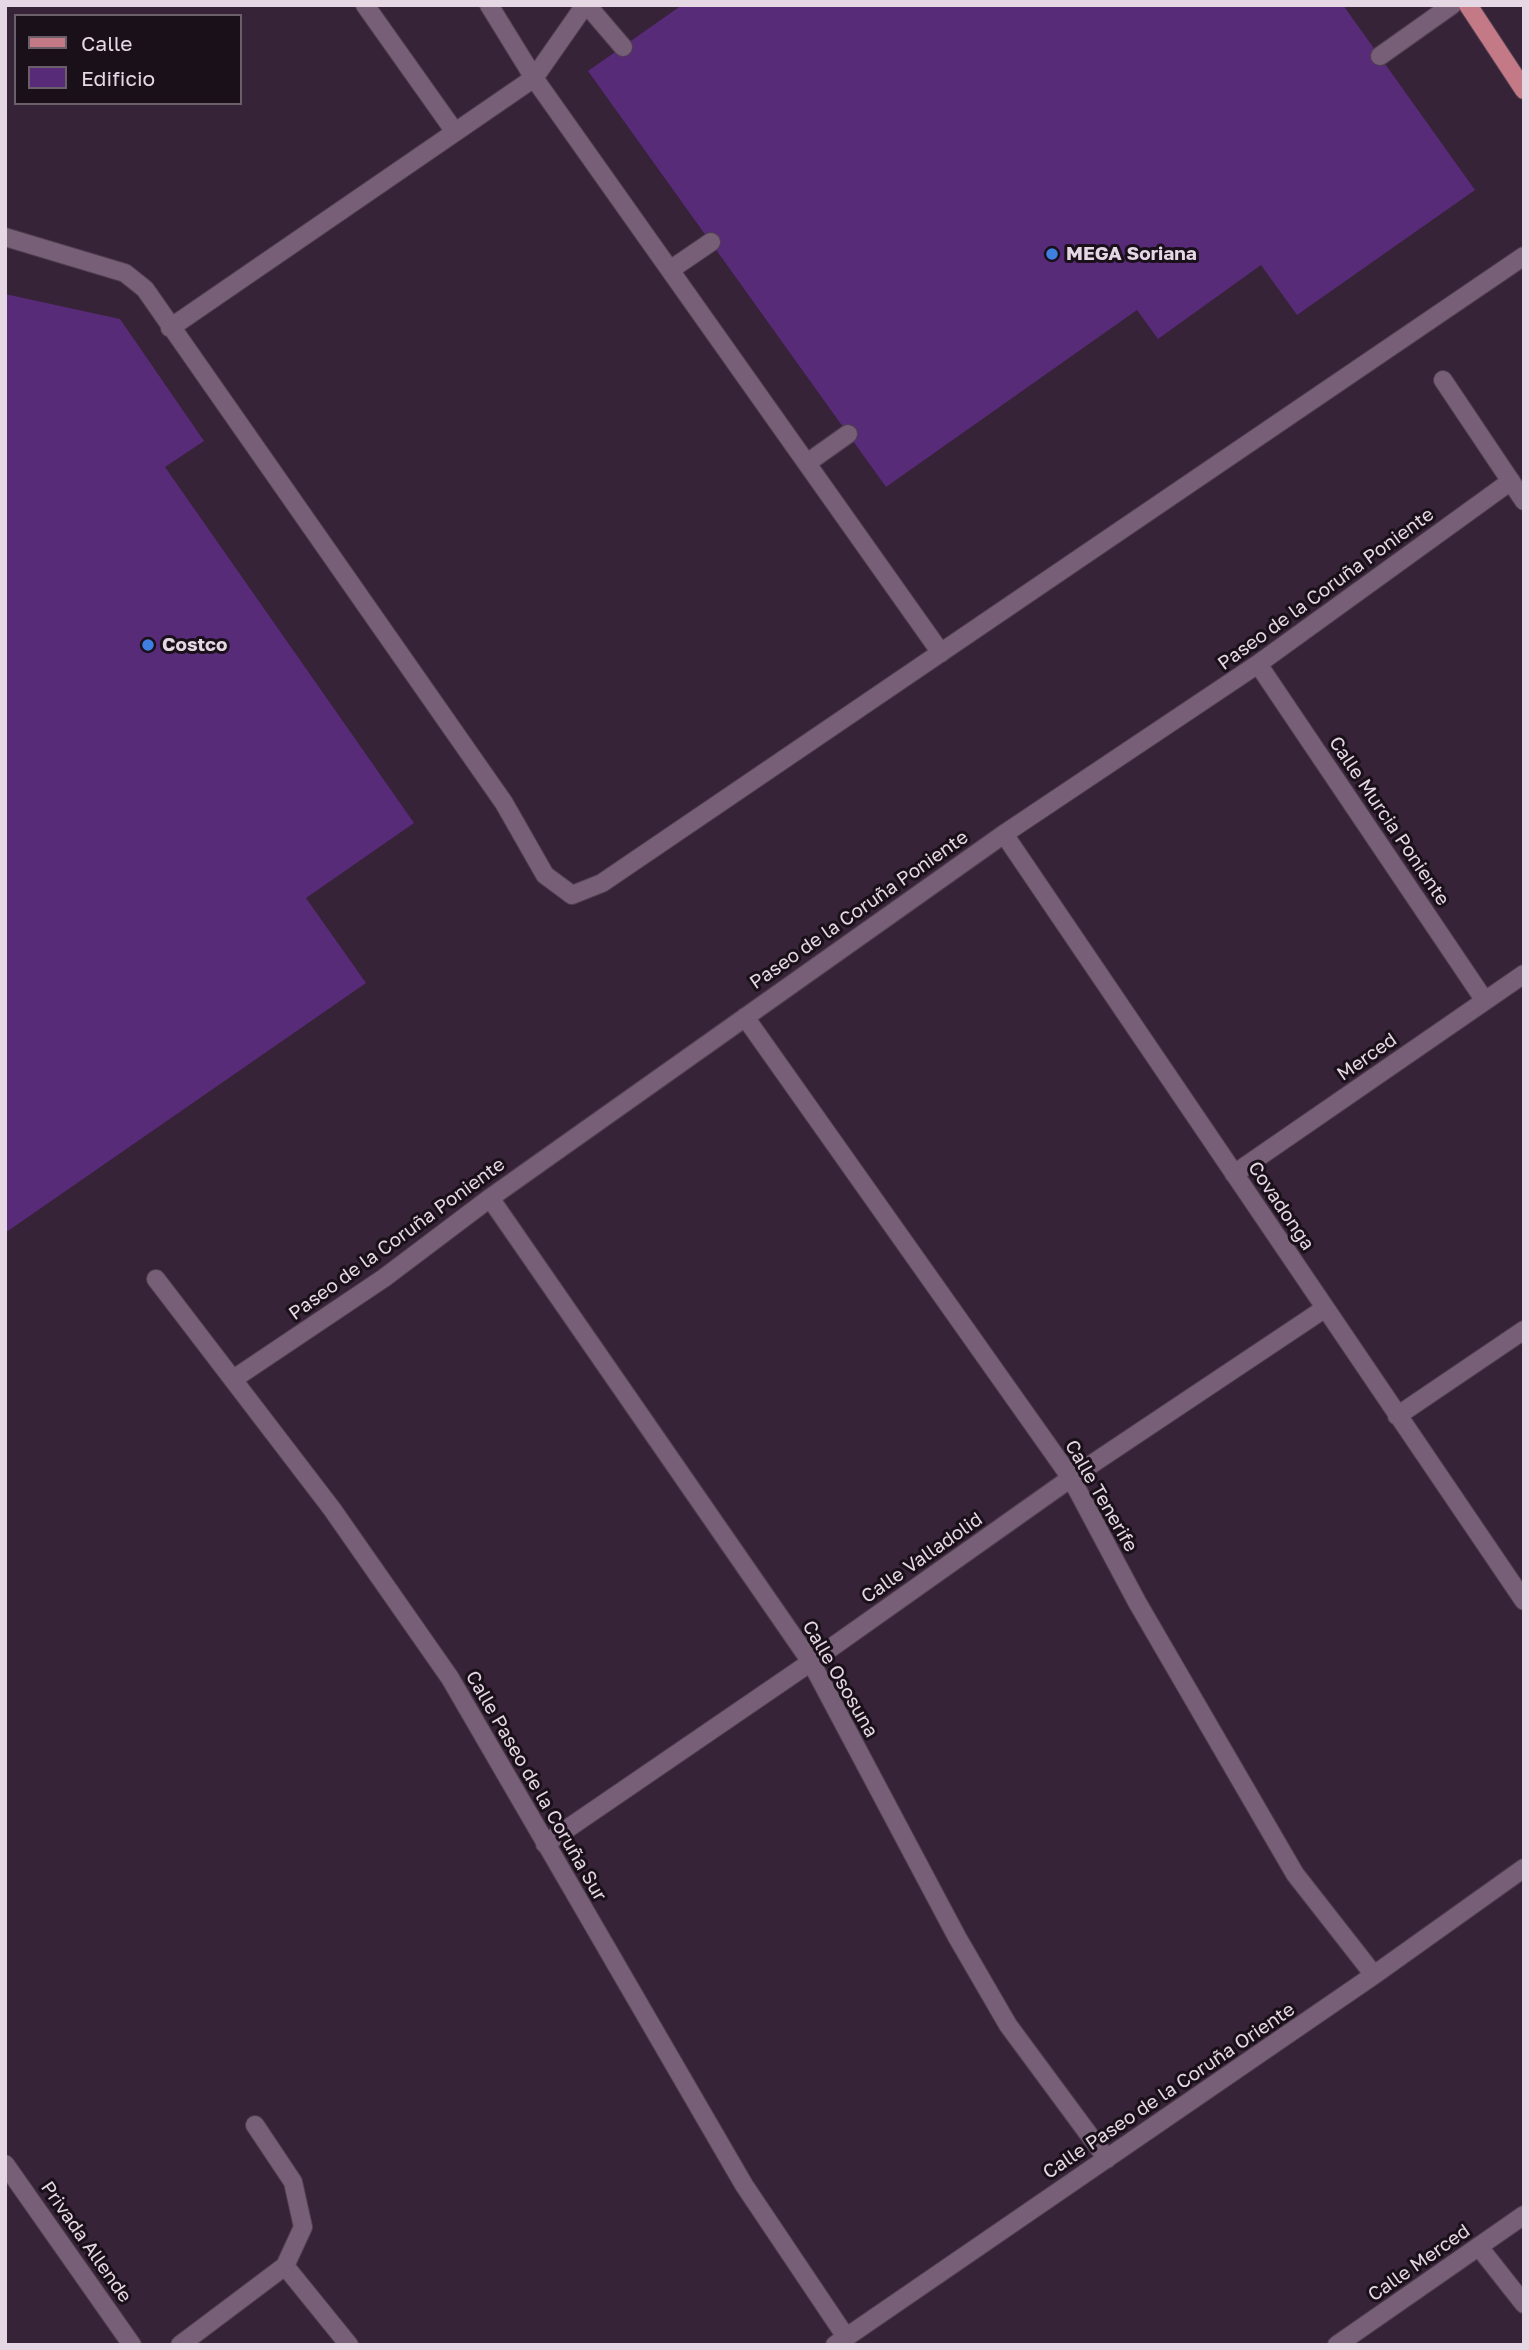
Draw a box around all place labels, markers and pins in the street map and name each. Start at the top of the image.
place label: MEGA Soriana [1066,243,1197,265]
marker: MEGA Soriana [1044,246,1060,262]
place label: Costco [162,634,227,656]
marker: Costco [140,637,156,653]

